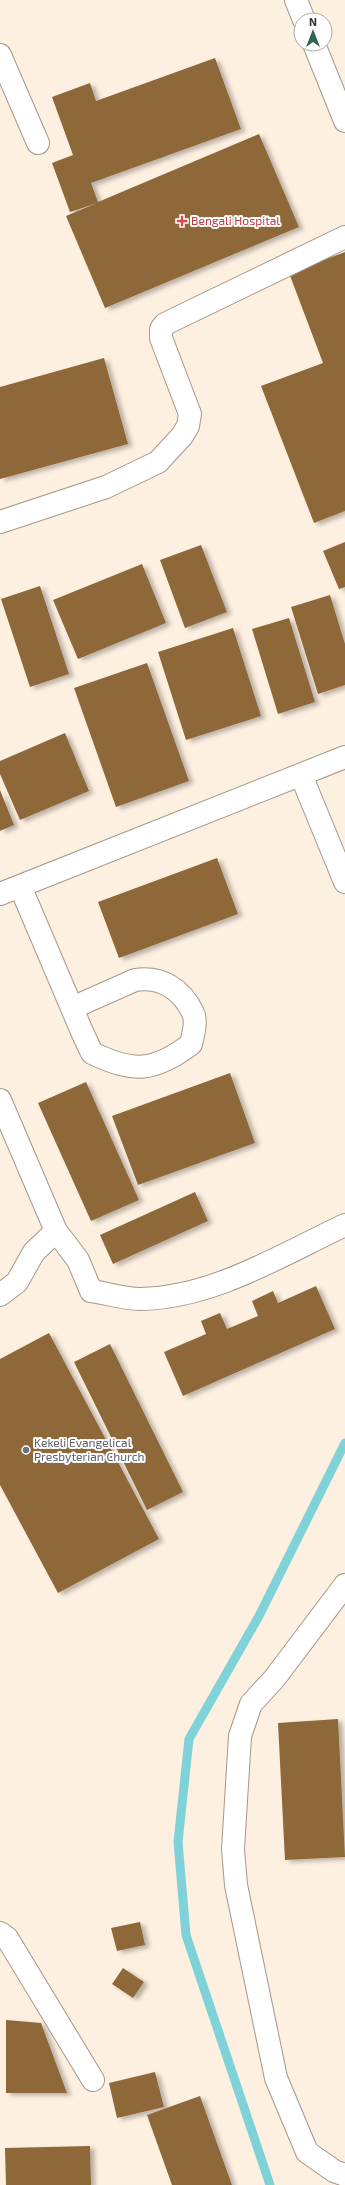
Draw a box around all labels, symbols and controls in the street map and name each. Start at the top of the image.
north arrow [293,12,333,52]
text: N [309,15,317,28]
place label: Bengali Hospital [191,213,280,227]
marker: Bengali Hospital [176,215,188,227]
place label: Kekeli Evangelical Presbyterian Church [34,1435,145,1463]
marker: Kekeli Evangelical Presbyterian Church [21,1445,31,1455]

